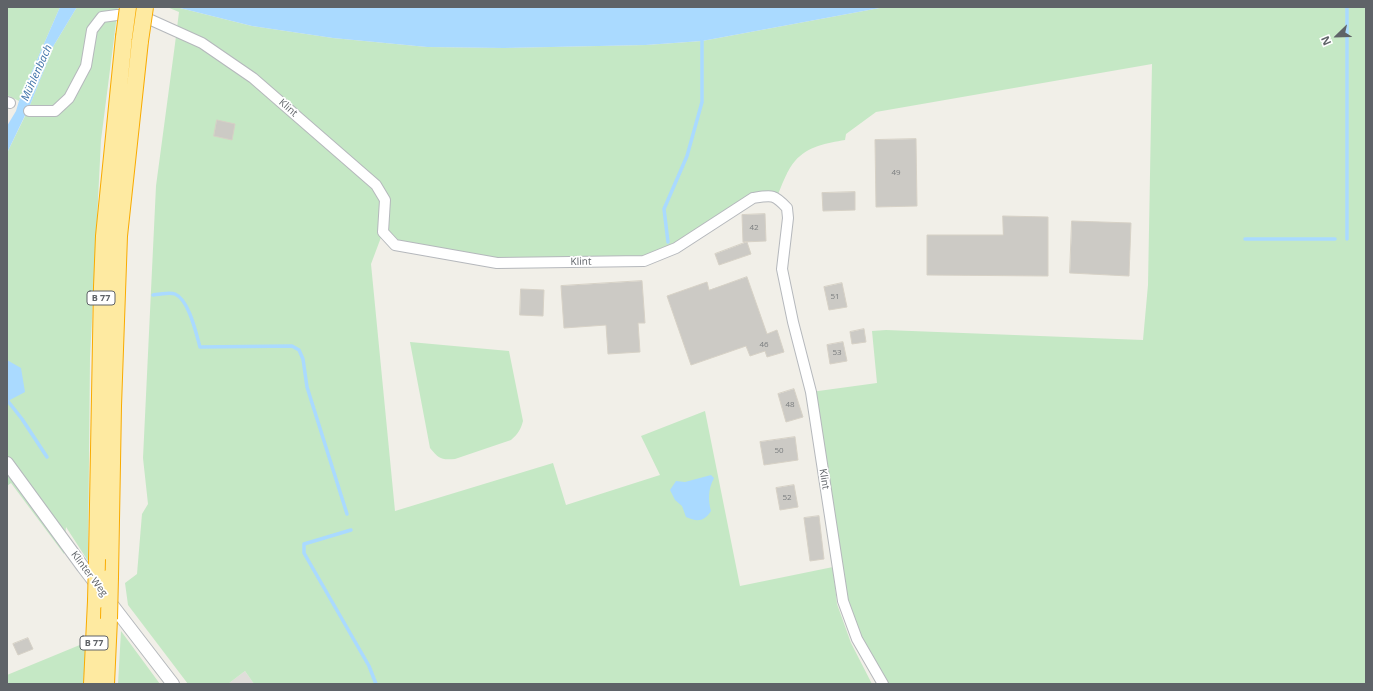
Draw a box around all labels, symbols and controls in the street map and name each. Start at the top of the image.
north arrow [1317,16,1357,56]
text: N [1317,34,1334,48]
water label: Mühlenbach [19,43,55,103]
street label: Klint [276,97,300,119]
house number: 49 [891,168,901,178]
house number: 42 [749,223,759,233]
street label: Klint [570,256,592,268]
road number: B 77 [87,291,115,305]
house number: 51 [830,292,840,302]
house number: 46 [759,340,769,350]
house number: 53 [832,348,842,358]
house number: 48 [785,400,795,410]
house number: 50 [774,446,784,456]
street label: Klint [816,468,832,490]
house number: 52 [782,493,792,503]
street label: Klinter Weg [68,549,110,599]
road number: B 77 [80,636,108,650]

